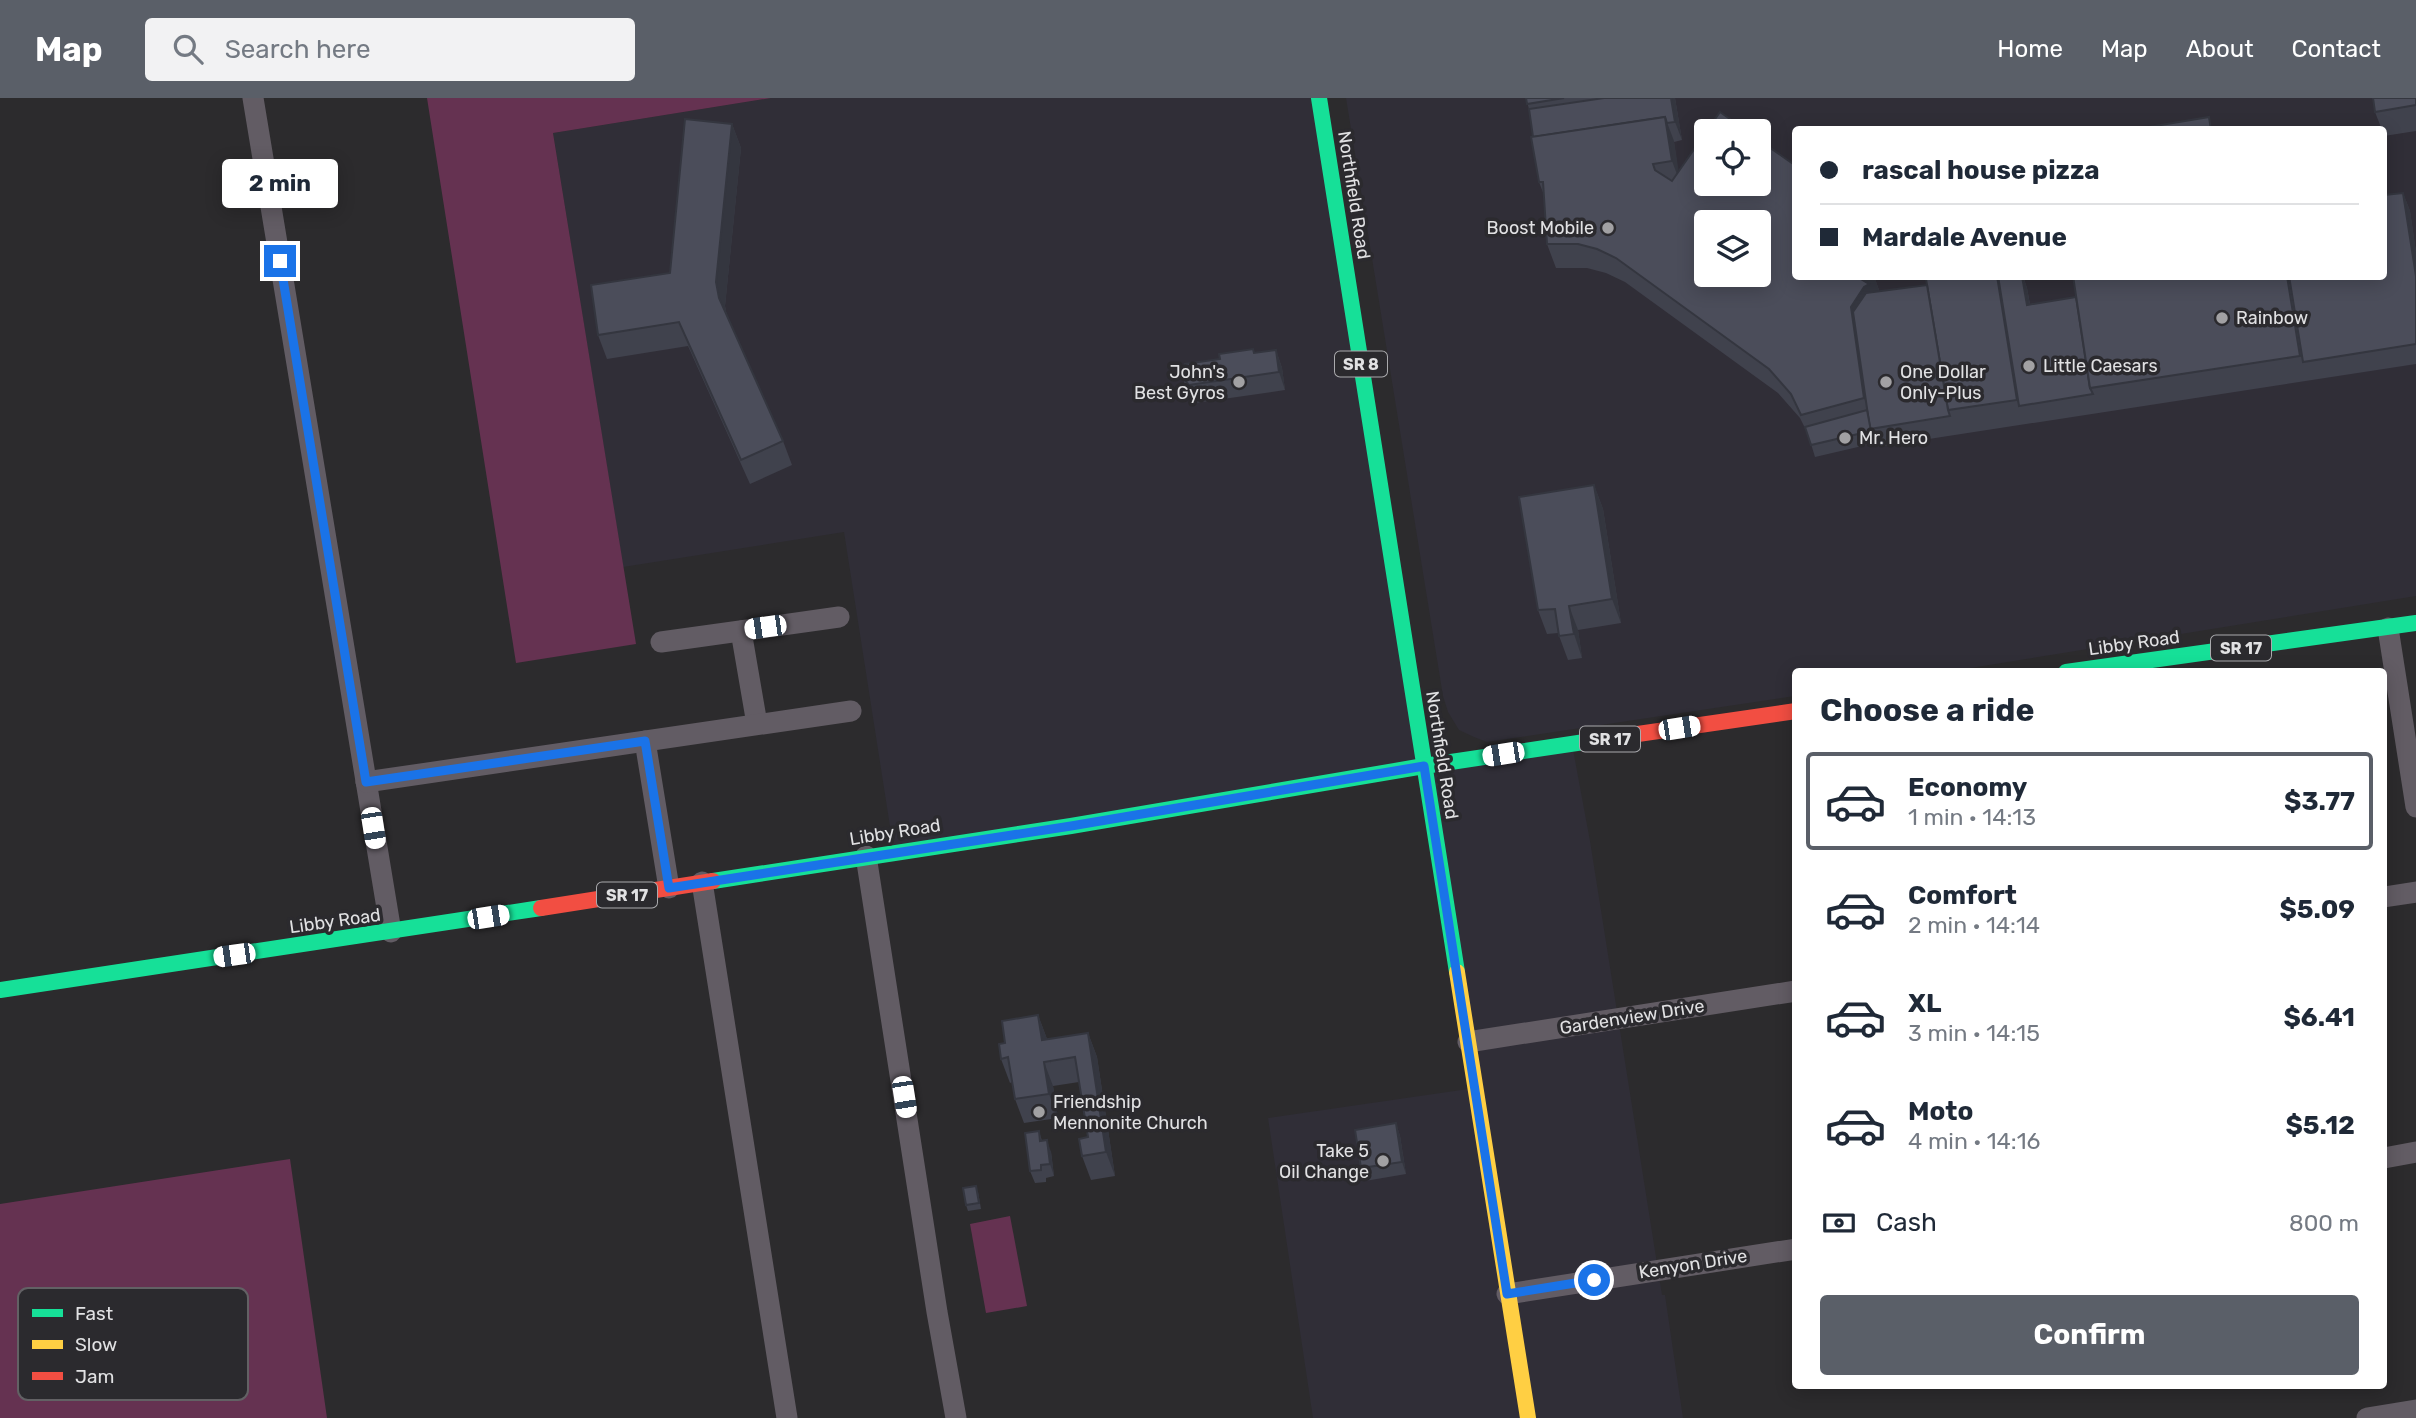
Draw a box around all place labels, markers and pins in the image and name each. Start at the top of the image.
place label: Boost Mobile [1487,217,1594,239]
marker: Boost Mobile [1600,220,1616,236]
place label: Rainbow [2236,307,2308,329]
marker: Rainbow [2214,310,2230,326]
place label: Little Caesars [2043,355,2158,377]
marker: Little Caesars [2021,358,2037,374]
place label: John's Best Gyros [1134,361,1225,404]
place label: One Dollar Only-Plus [1900,361,1986,404]
marker: John's Best Gyros [1231,374,1247,390]
marker: One Dollar Only-Plus [1878,374,1894,390]
place label: Mr. Hero [1859,427,1928,449]
marker: Mr. Hero [1837,430,1853,446]
place label: Friendship Mennonite Church [1053,1091,1208,1134]
marker: Friendship Mennonite Church [1031,1104,1047,1120]
place label: Take 5 Oil Change [1279,1140,1369,1183]
marker: Take 5 Oil Change [1375,1153,1391,1169]

